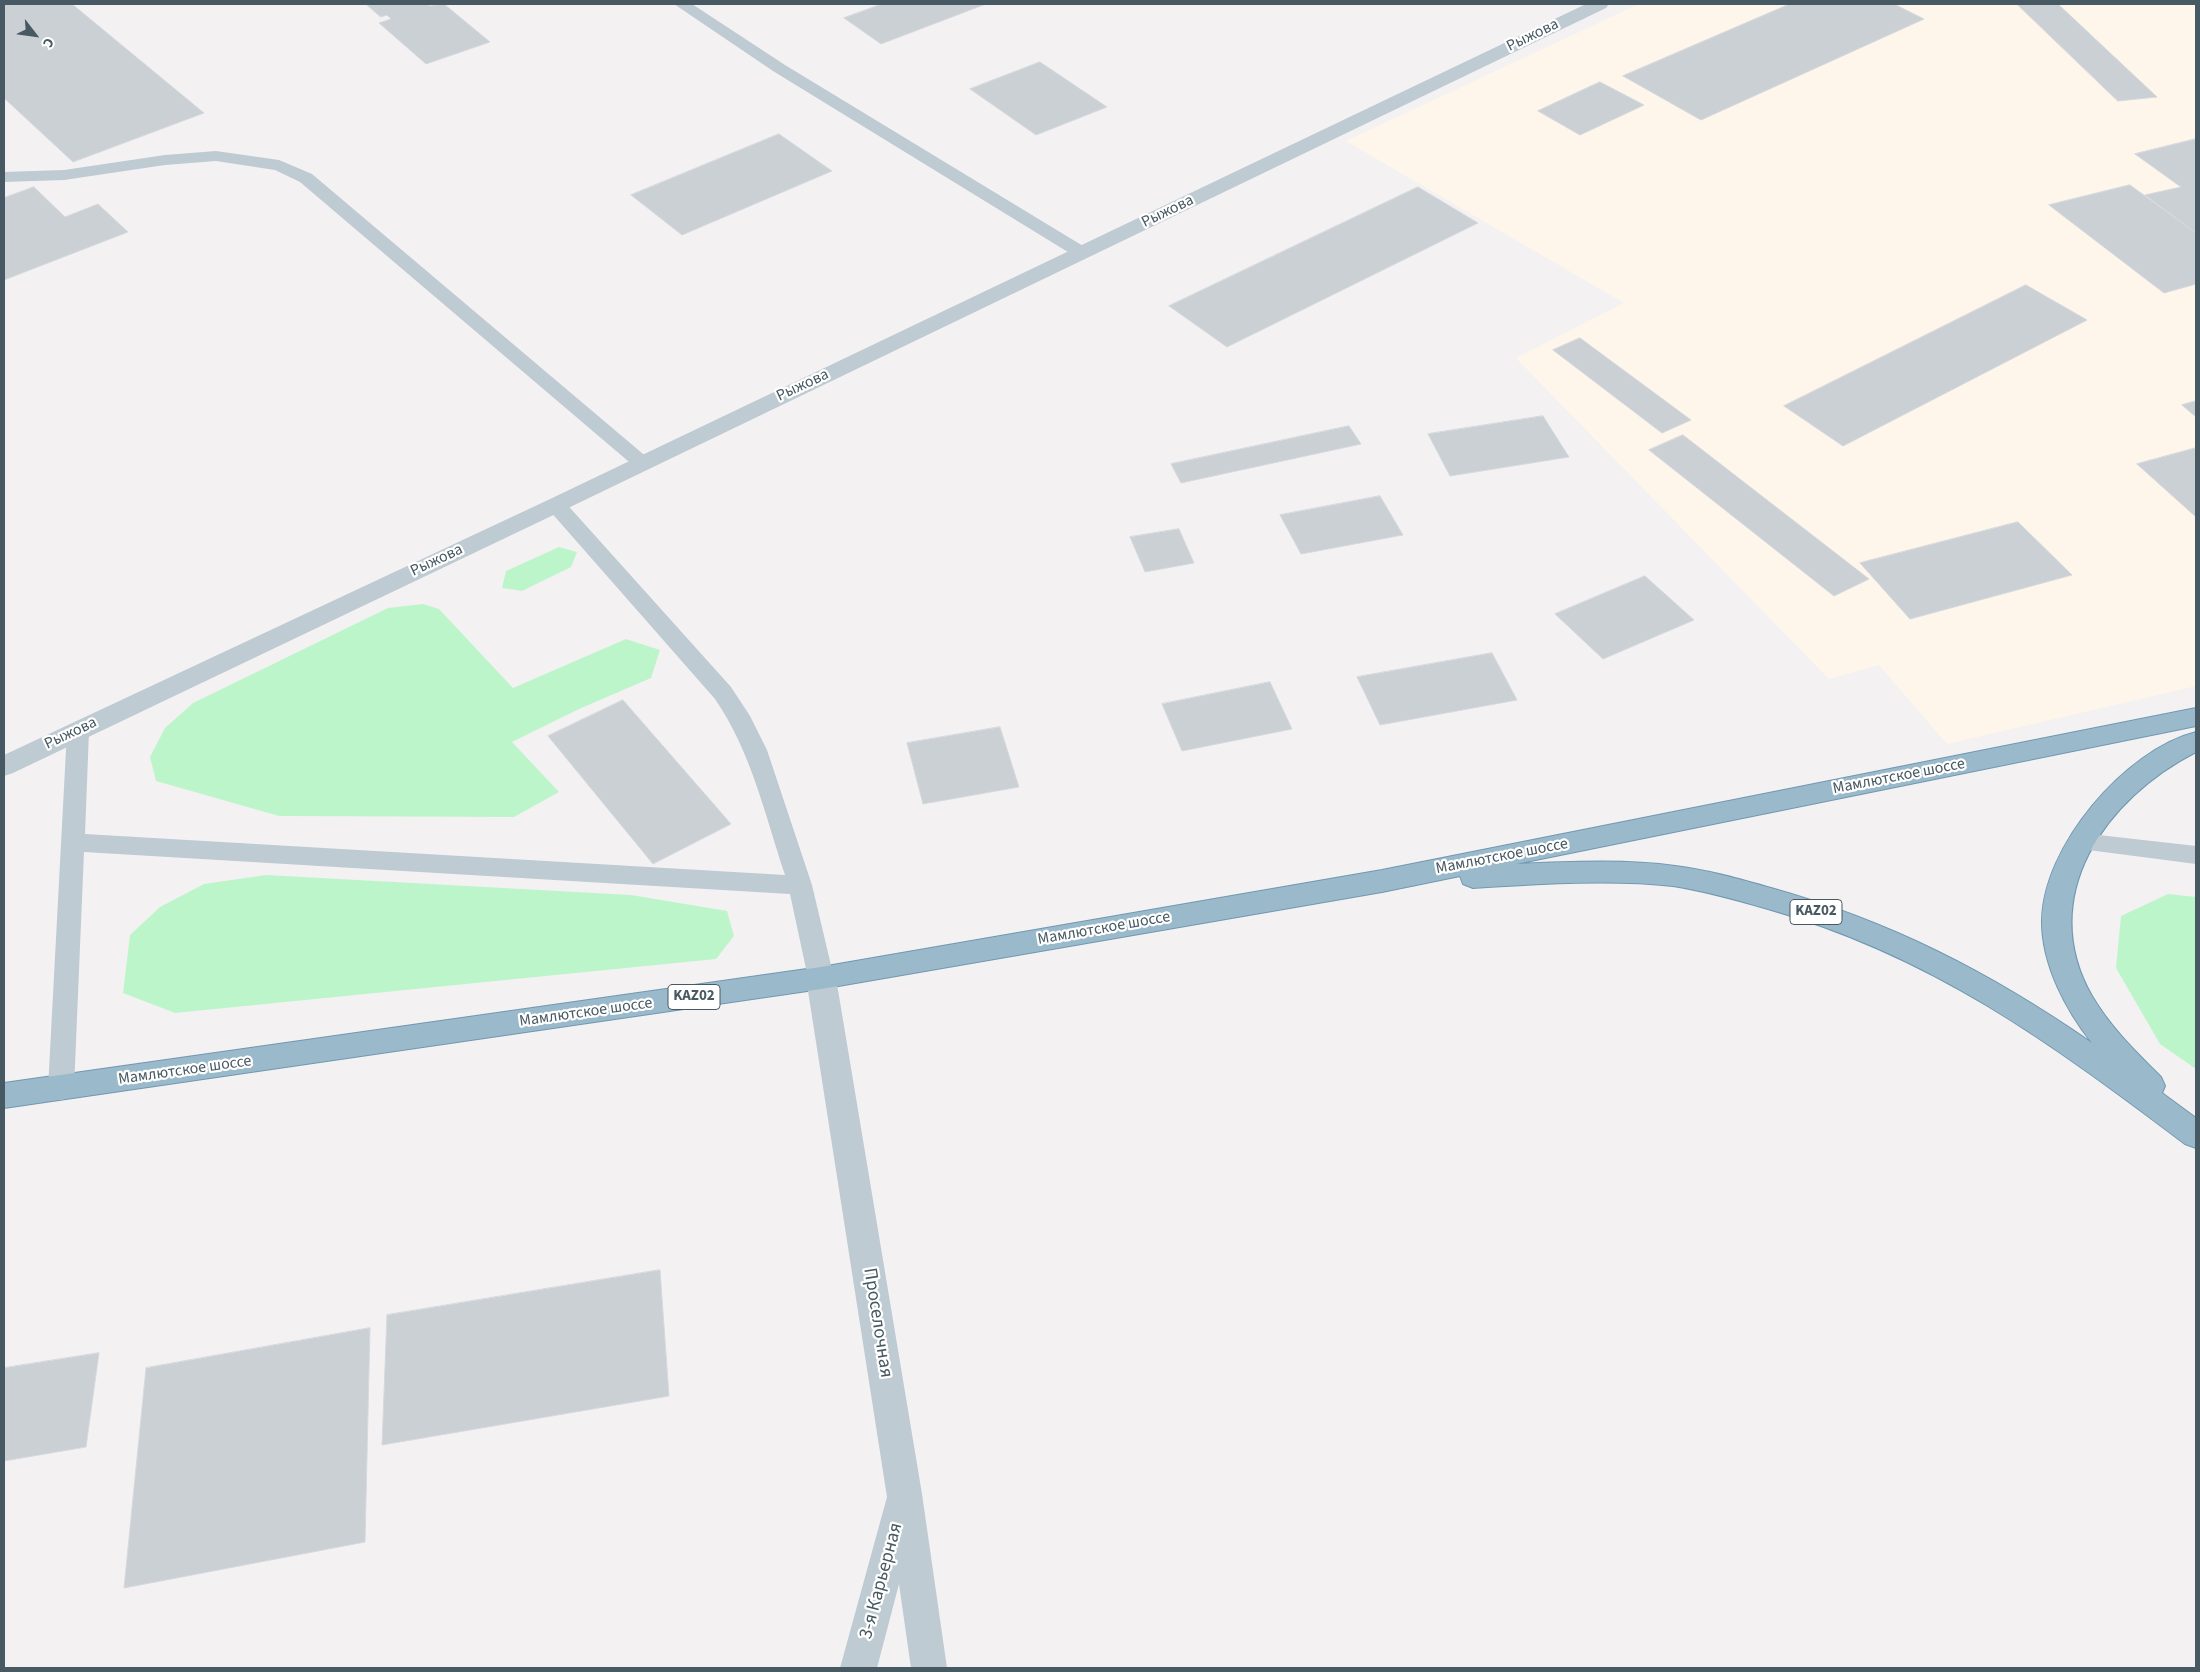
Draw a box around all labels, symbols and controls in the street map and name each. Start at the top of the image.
north arrow [10,10,60,60]
street label: Рыжова [1504,15,1562,57]
text: С [37,34,59,51]
street label: Рыжова [1139,191,1197,233]
street label: Рыжова [774,366,832,406]
street label: Рыжова [408,541,466,581]
street label: Рыжова [42,714,100,754]
street label: Мамлютское шоссе [1831,755,1967,799]
street label: Мамлютское шоссе [1434,835,1570,879]
road number: KAZ02 [1790,900,1842,924]
street label: Мамлютское шоссе [1036,908,1172,950]
road number: KAZ02 [668,984,720,1010]
street label: Мамлютское шоссе [518,994,654,1032]
street label: Мамлютское шоссе [117,1052,253,1090]
street label: Проселочная [857,1266,897,1380]
street label: 3-я Карьерная [856,1520,908,1642]

